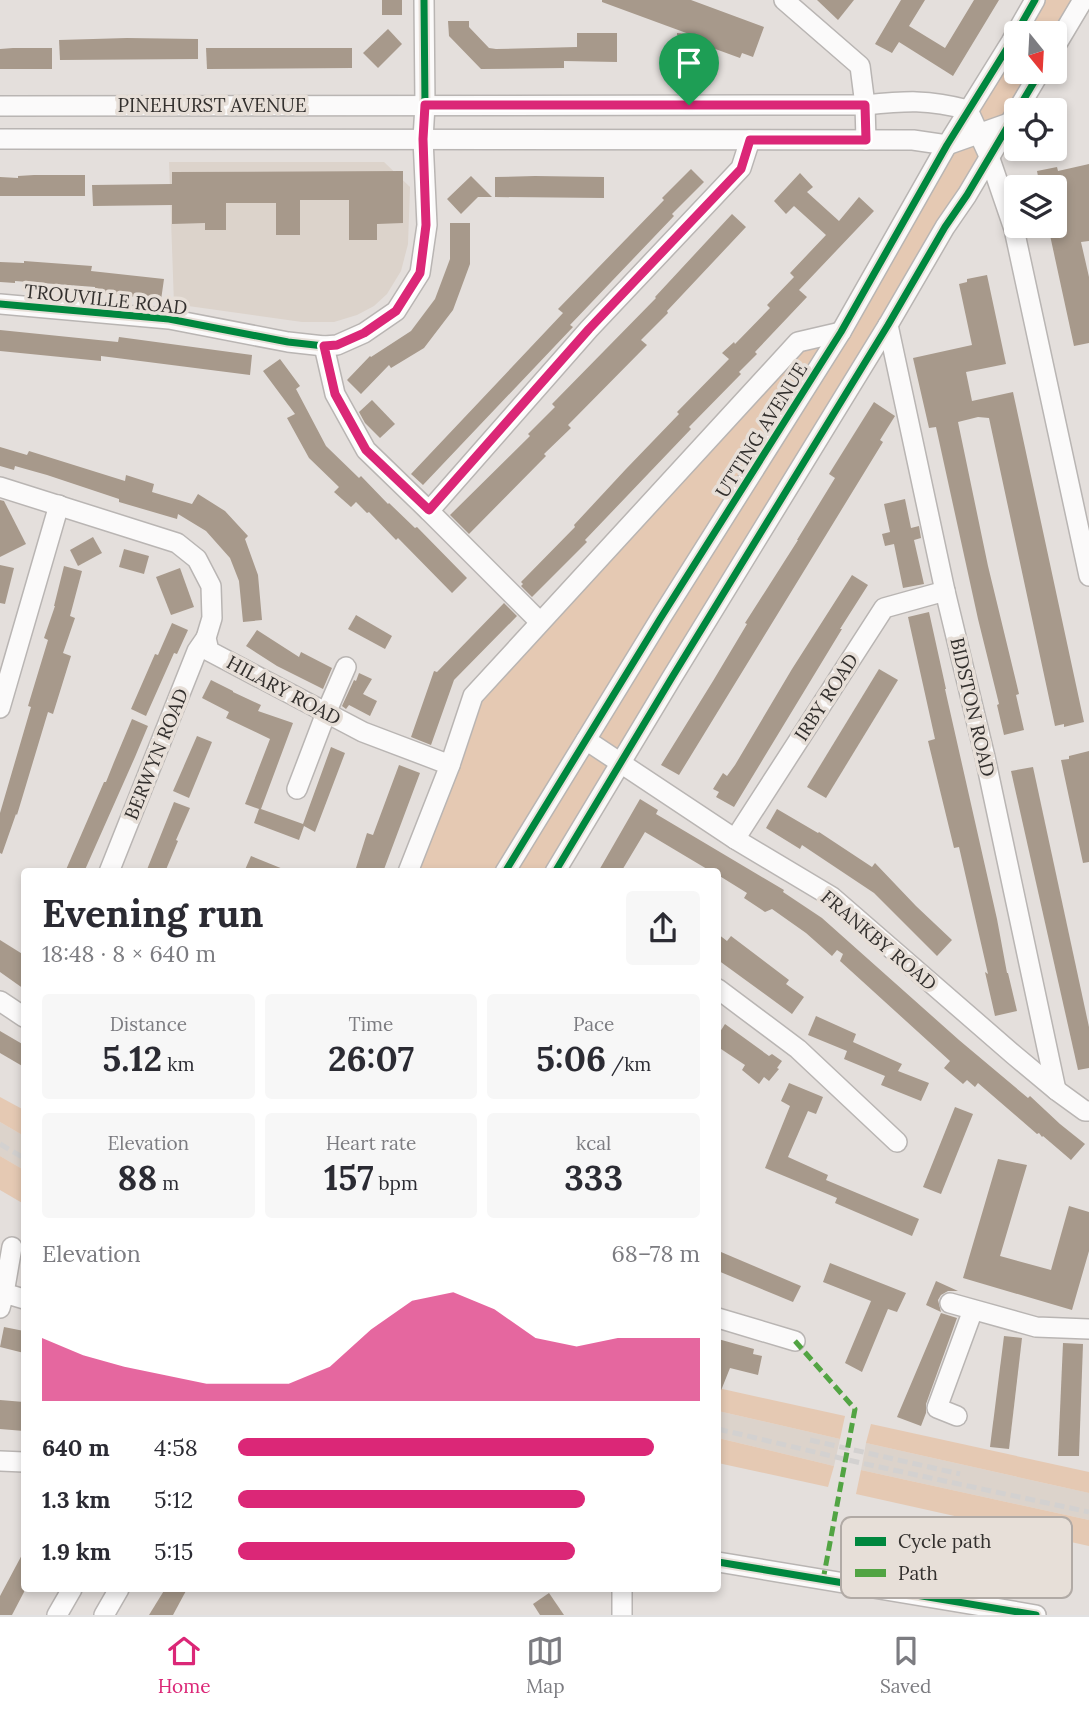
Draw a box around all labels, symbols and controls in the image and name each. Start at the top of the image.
north arrow [1004,21,1068,84]
map controls [1004,21,1067,238]
pin [659,33,719,105]
icon: arrive [670,44,708,82]
street label: PINEHURST AVENUE [117,93,307,117]
button: locate [1004,98,1067,161]
button: layers [1004,175,1067,238]
street label: TROUVILLE ROAD [23,279,189,319]
street label: UTTING AVENUE [710,358,812,502]
street label: BIDSTON ROAD [945,635,1001,779]
street label: IRBY ROAD [789,649,863,745]
street label: HILARY ROAD [223,650,345,730]
street label: BERWYN ROAD [119,685,193,823]
street label: FRANKBY ROAD [816,885,942,995]
text: Evening run [42,889,264,937]
button: share [626,891,700,965]
text: 18:48 · 8 × 640 m [42,939,216,968]
text: Distance [110,1012,187,1036]
text: Time [349,1012,393,1036]
text: Pace [573,1012,614,1036]
text: 5.12 [102,1036,162,1081]
text: 26:07 [328,1036,414,1081]
text: 5:06 [536,1036,606,1081]
text: km [162,1052,194,1076]
text: /km [606,1052,651,1076]
text: Elevation [108,1131,189,1155]
text: Heart rate [326,1131,416,1155]
text: kcal [576,1131,611,1155]
text: 88 [117,1155,157,1200]
text: 157 [324,1155,374,1200]
text: 333 [564,1155,623,1200]
text: m [157,1171,179,1195]
text: bpm [374,1171,418,1195]
text: Elevation [42,1239,141,1268]
text: 68–78 m [611,1239,700,1268]
text: 640 m [42,1433,110,1462]
text: 4:58 [154,1433,198,1462]
text: 1.3 km [42,1485,110,1514]
text: 5:12 [154,1485,193,1514]
legend [841,1517,1072,1598]
text: Cycle path [898,1529,991,1553]
text: 1.9 km [42,1537,111,1566]
text: 5:15 [154,1537,193,1566]
text: Path [898,1561,938,1585]
tab: Home [158,1632,211,1698]
tab: Map [526,1632,564,1698]
tab: Saved [880,1632,931,1698]

